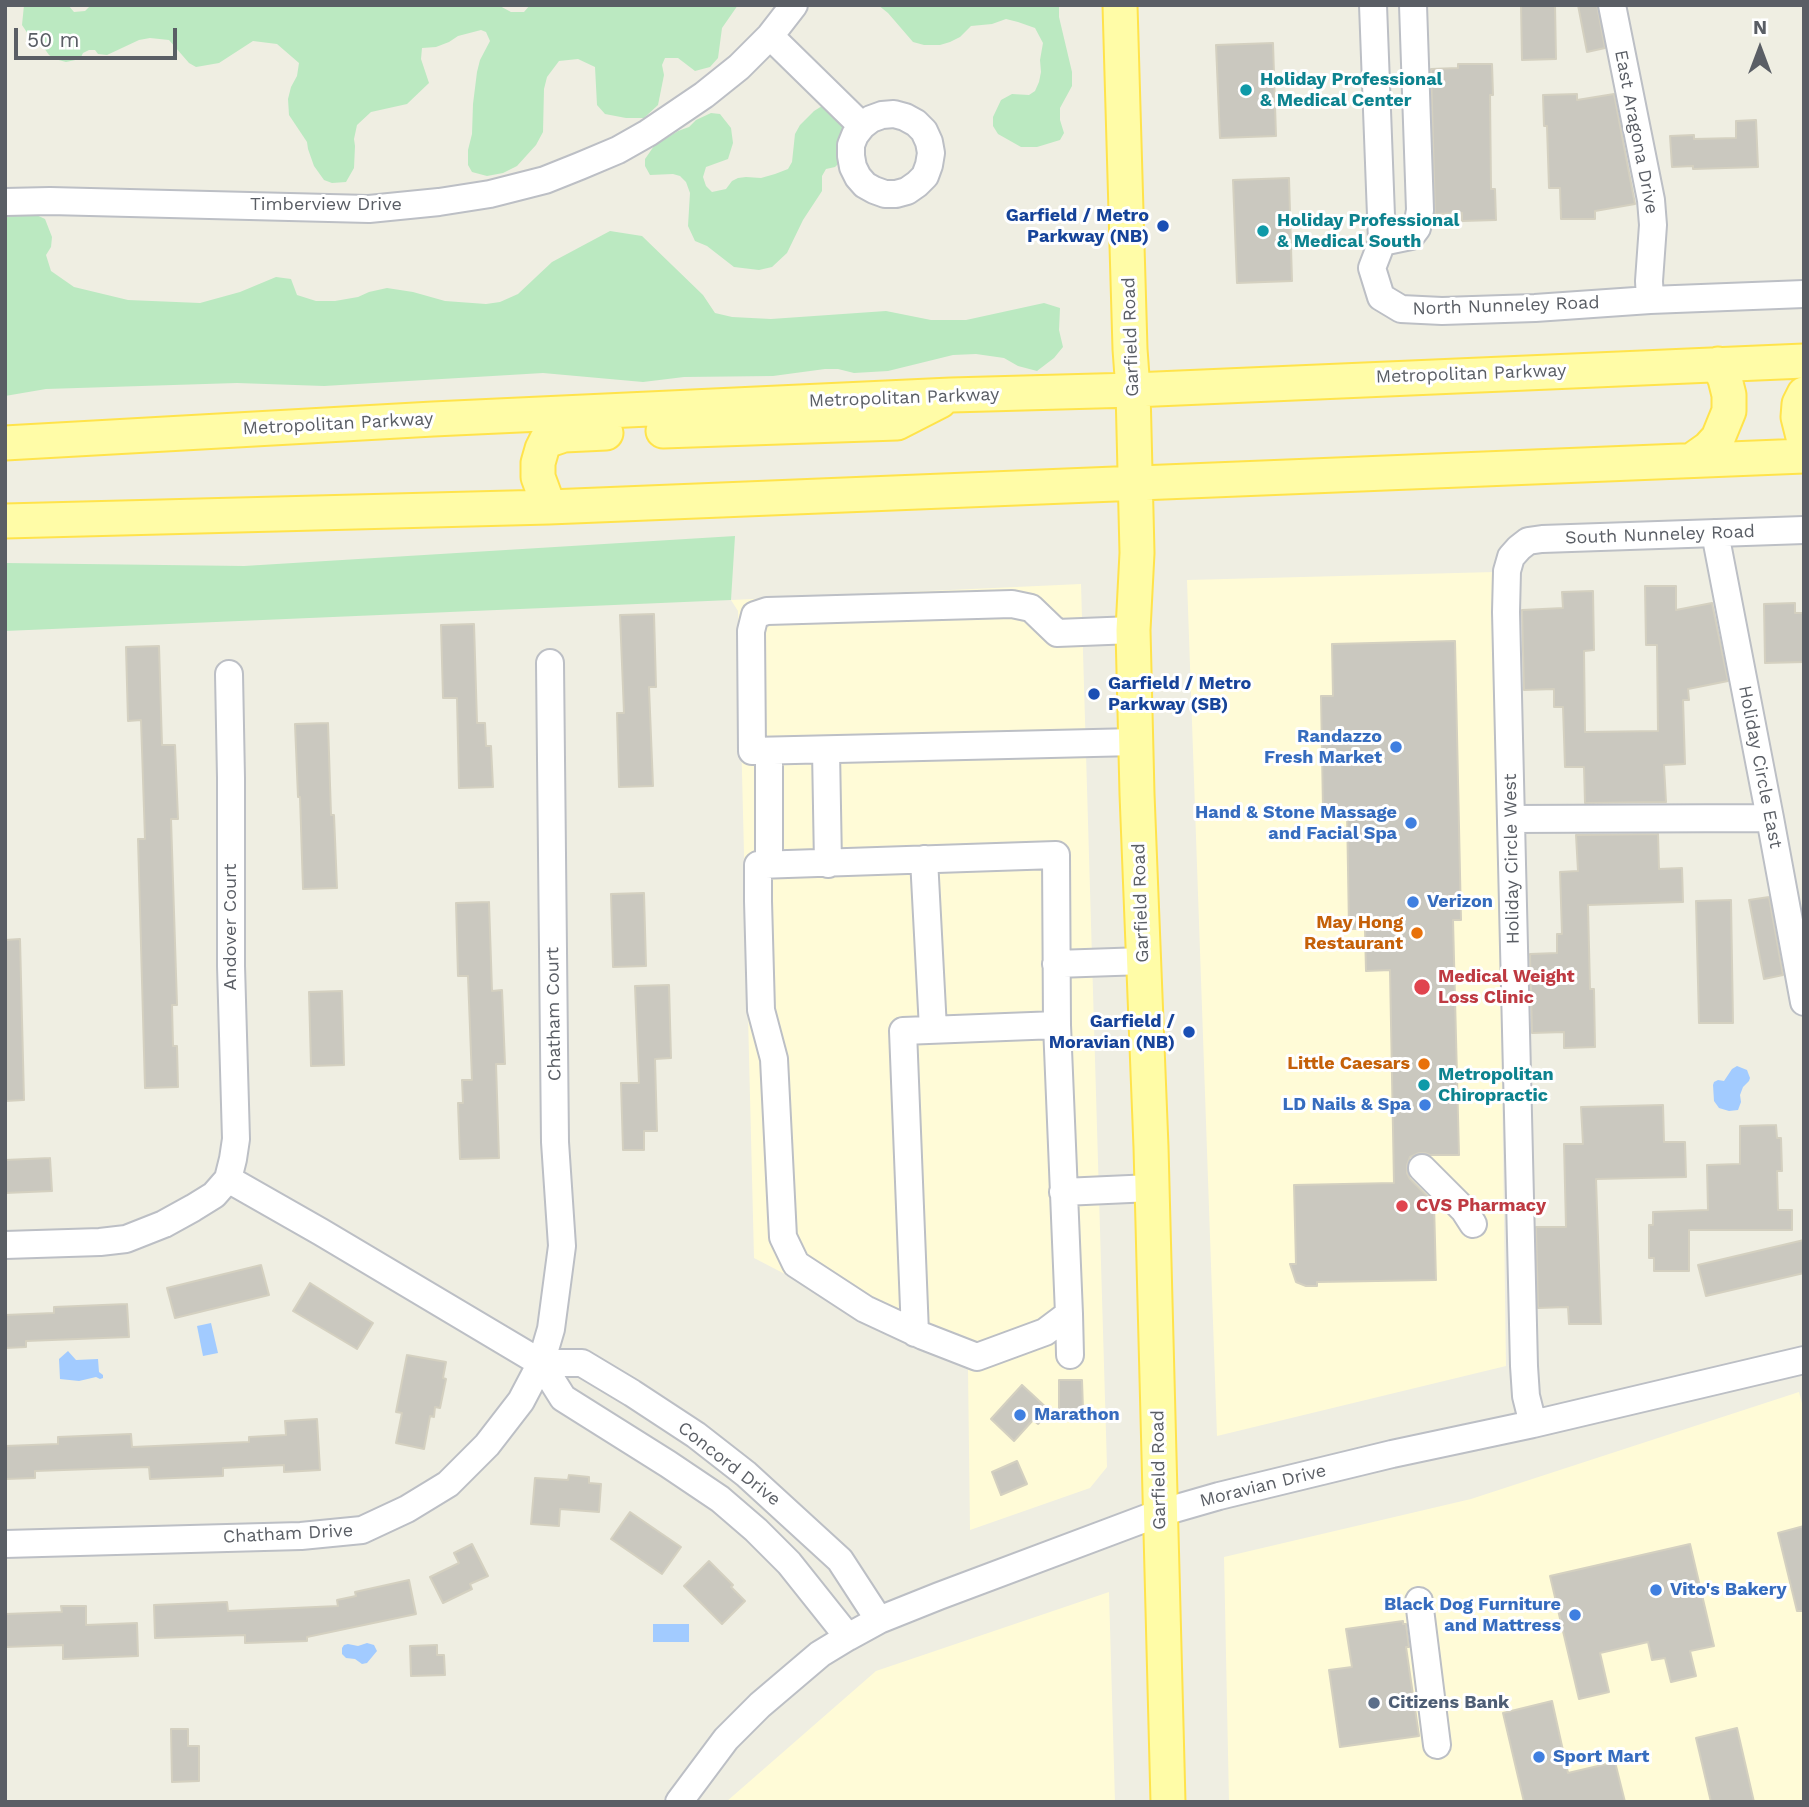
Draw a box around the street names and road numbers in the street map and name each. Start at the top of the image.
street label: East Aragona Drive [1610,48,1662,216]
street label: Timberview Drive [250,194,402,216]
street label: Garfield Road [1118,277,1144,397]
street label: North Nunneley Road [1412,292,1600,320]
street label: Metropolitan Parkway [1375,360,1567,388]
street label: Metropolitan Parkway [808,384,1000,412]
street label: Metropolitan Parkway [242,408,434,440]
street label: South Nunneley Road [1565,521,1755,549]
street label: Holiday Circle East [1734,684,1786,850]
street label: Holiday Circle West [1500,773,1524,945]
street label: Garfield Road [1128,843,1154,963]
street label: Andover Court [220,864,242,990]
street label: Chatham Court [542,947,566,1081]
street label: Garfield Road [1147,1410,1171,1530]
street label: Concord Drive [673,1417,785,1511]
street label: Moravian Drive [1198,1460,1328,1512]
street label: Chatham Drive [222,1520,354,1548]

